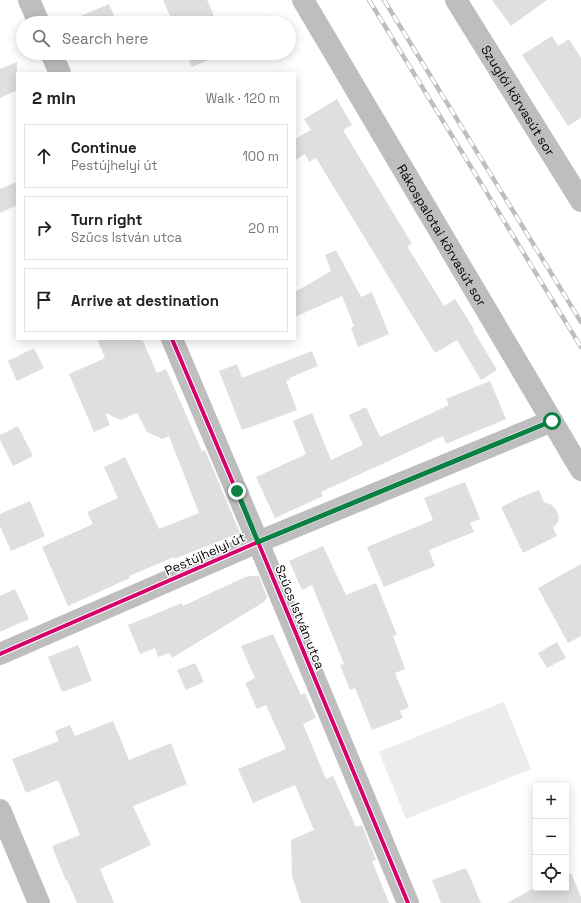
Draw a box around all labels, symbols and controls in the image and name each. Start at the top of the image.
search box [16,16,296,60]
icon: search [30,27,52,49]
text: Search here [62,29,148,48]
street label: Szuglói körvasút sor [478,42,559,159]
text: 2 min [32,87,76,109]
text: Walk · 120 m [206,90,280,107]
text: Continue [71,138,137,157]
icon: ahead [33,145,55,167]
text: 100 m [242,148,279,165]
text: Pestújhelyi út [71,157,157,174]
street label: Rákospalotai körvasút sor [393,161,491,309]
text: Turn right [71,210,142,229]
icon: right [33,217,55,239]
text: 20 m [248,220,279,237]
text: Szűcs István utca [71,229,182,246]
icon: arrive [33,289,55,311]
text: Arrive at destination [71,291,219,310]
route start [543,412,561,430]
route end [228,482,246,500]
street label: Pestújhelyi út [162,529,248,579]
street label: Szűcs István utca [271,562,329,672]
map controls [533,783,569,891]
button: + [533,783,569,819]
button: − [533,819,569,855]
button: locate [533,855,569,891]

